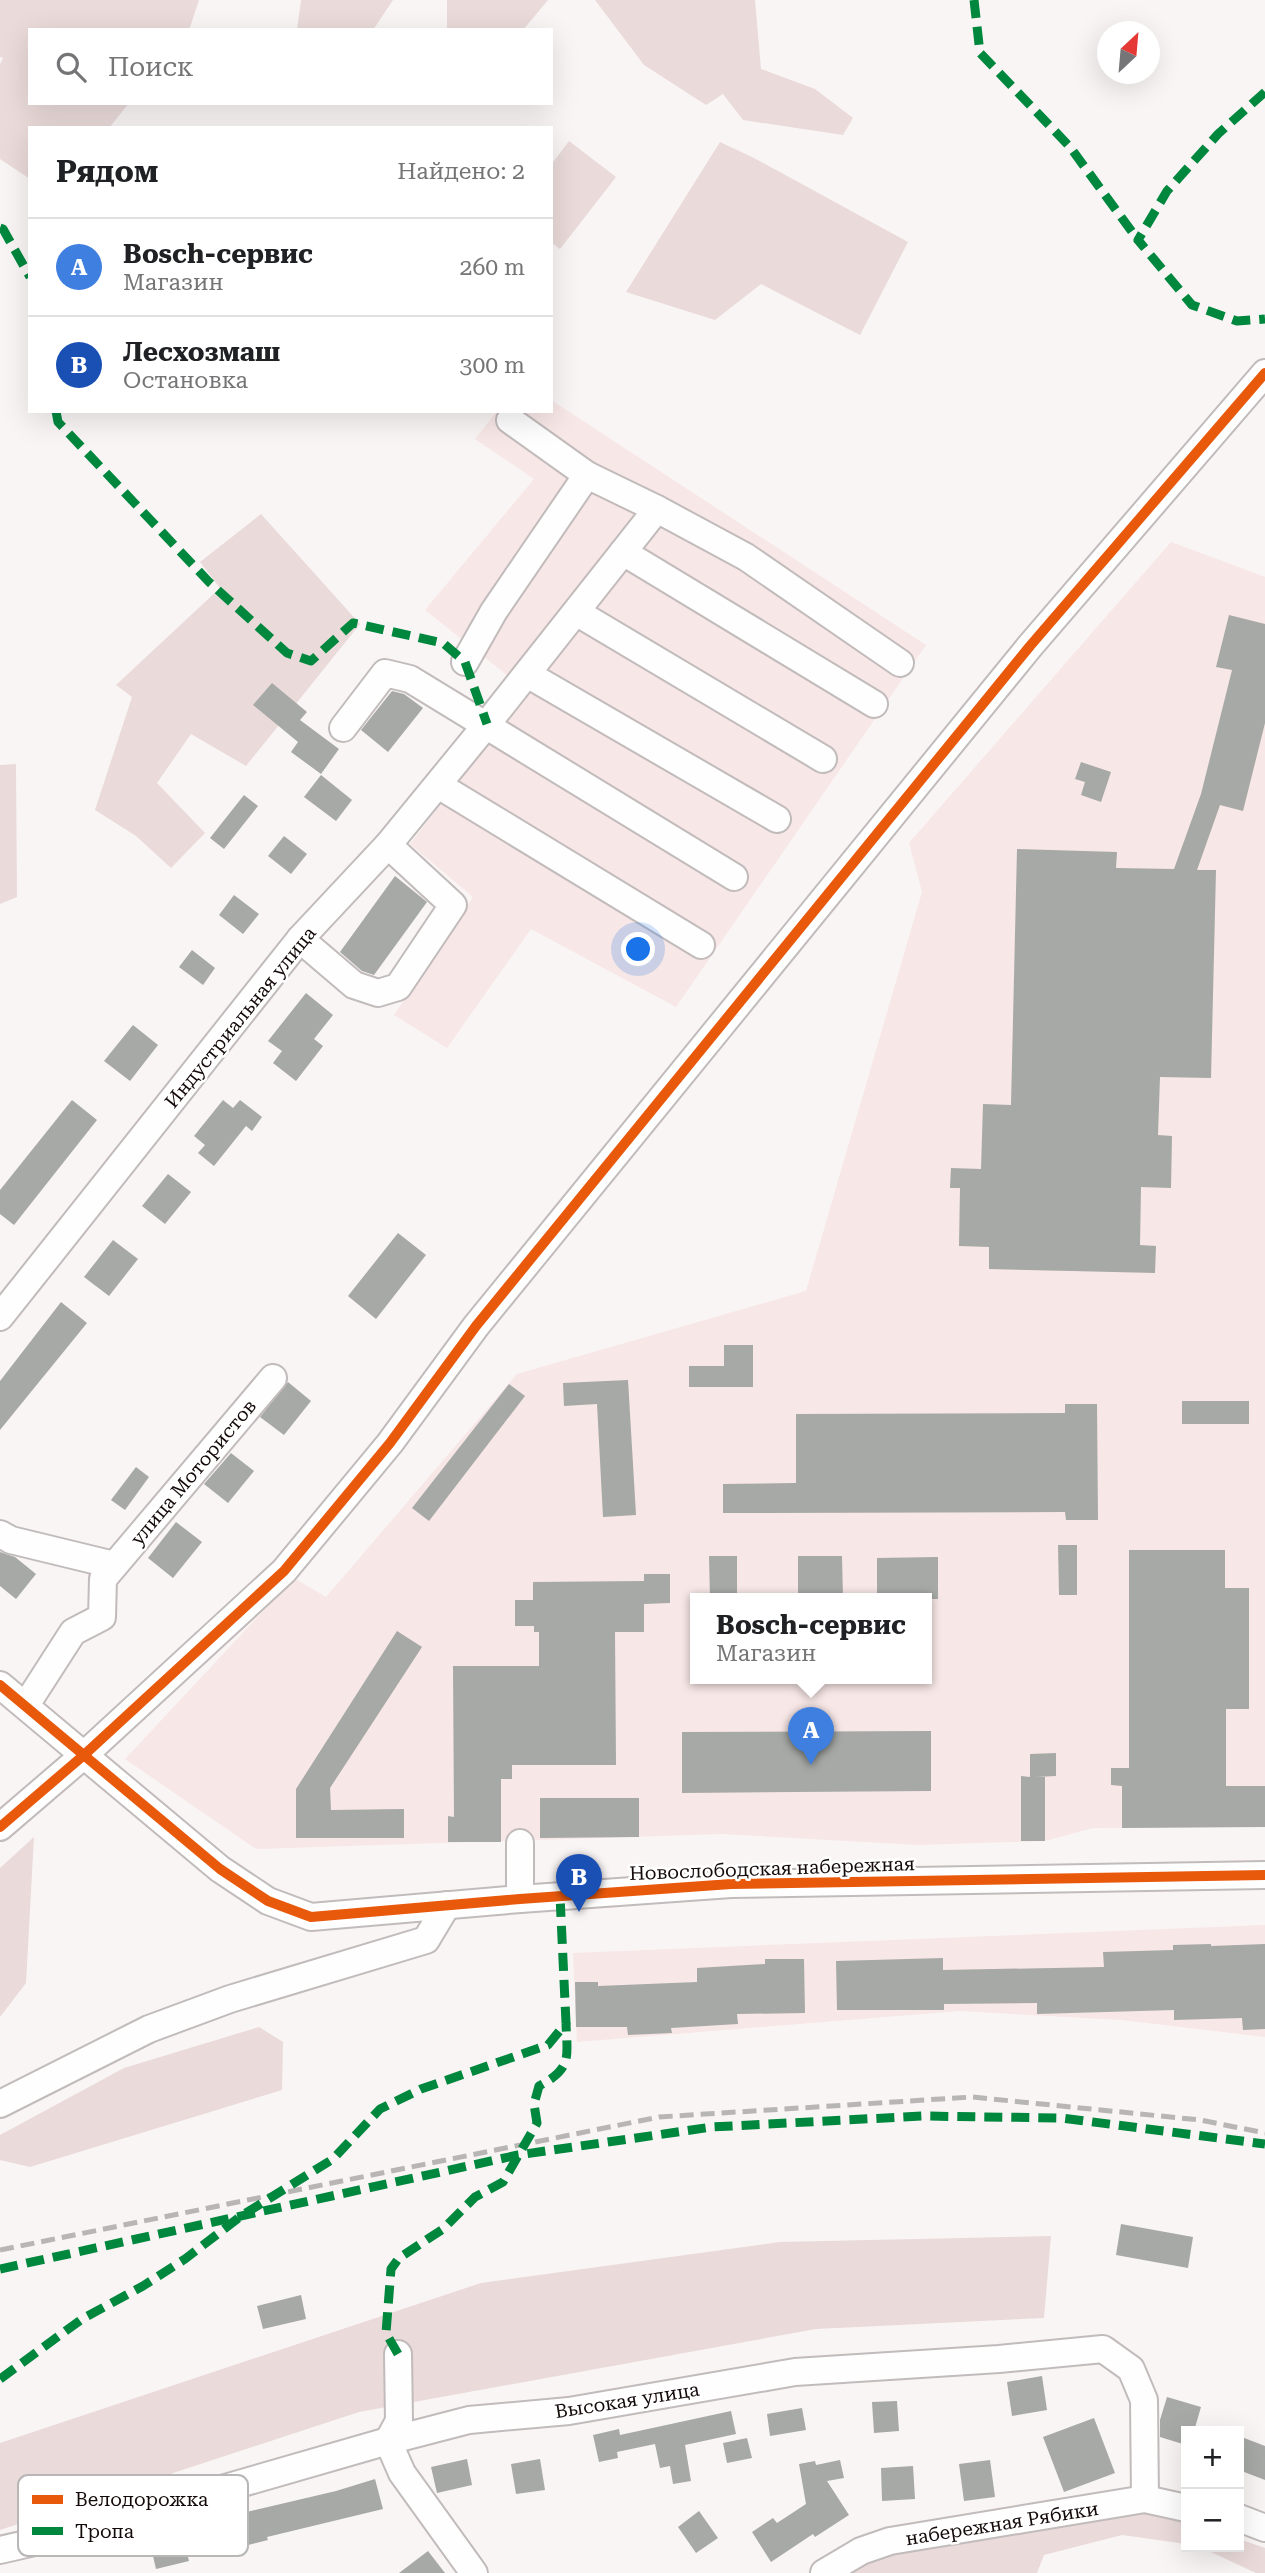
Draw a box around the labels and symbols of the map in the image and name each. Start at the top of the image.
north arrow [1097,21,1160,84]
street label: Индустриальная улица [160,921,321,1113]
your location [621,932,655,966]
street label: улица Мотористов [126,1395,261,1550]
pin: A [788,1707,834,1765]
street label: Новослободская набережная [629,1852,915,1885]
pin: B [556,1854,602,1912]
street label: Высокая улица [553,2378,702,2423]
legend [18,2475,248,2556]
text: Велодорожка [75,2488,209,2511]
street label: набережная Рябики [904,2497,1100,2550]
text: Тропа [75,2520,135,2543]

